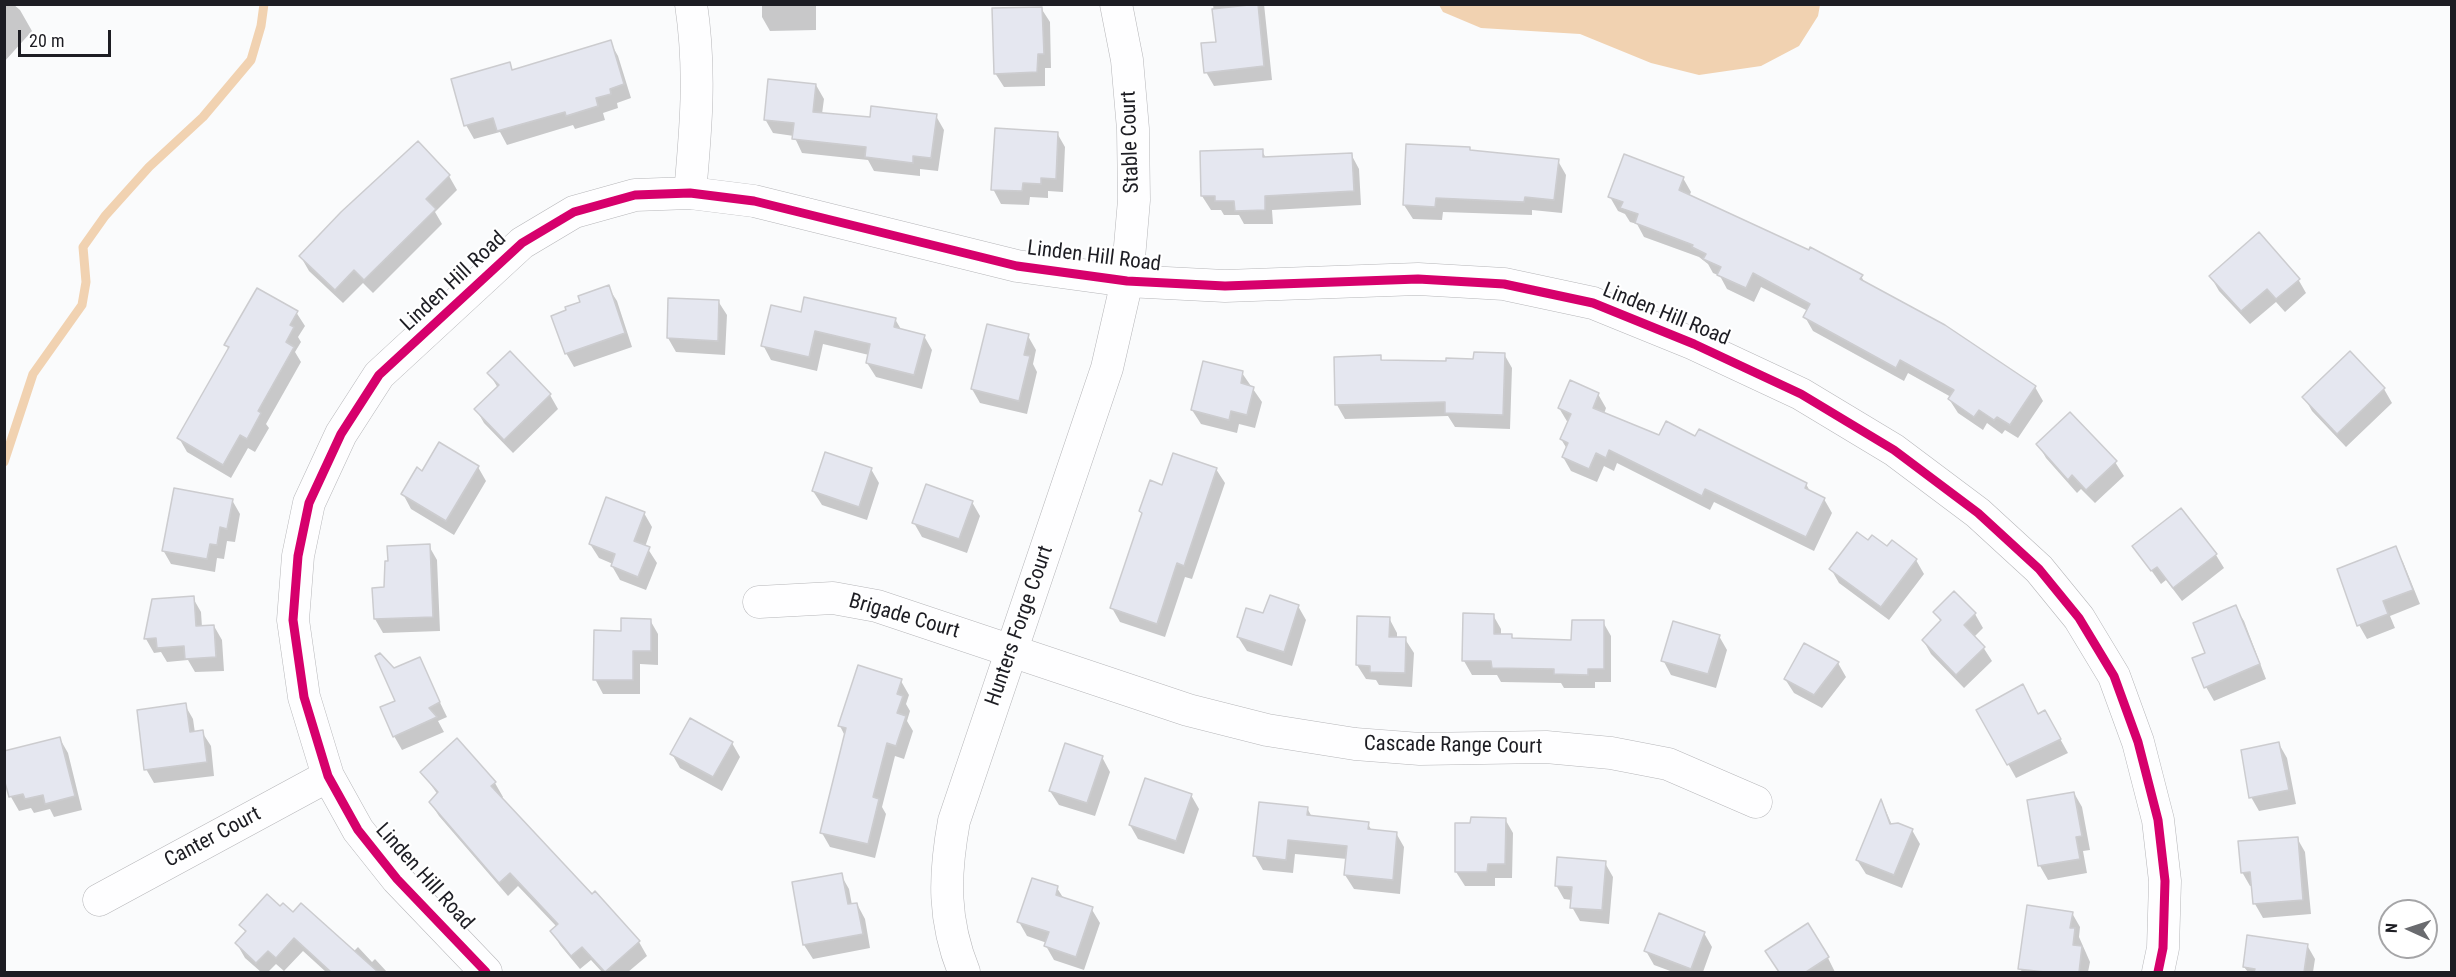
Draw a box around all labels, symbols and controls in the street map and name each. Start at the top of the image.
scale bar [21,18,114,56]
text: 20 m [29,30,64,51]
street label: Stable Court [1117,90,1145,194]
street label: Linden Hill Road [396,227,512,337]
street label: Linden Hill Road [1026,236,1162,278]
street label: Linden Hill Road [1599,278,1733,352]
street label: Hunters Forge Court [981,543,1059,709]
street label: Brigade Court [846,589,962,645]
street label: Cascade Range Court [1364,732,1542,760]
street label: Canter Court [161,802,265,874]
street label: Linden Hill Road [370,819,478,935]
north arrow [2378,899,2438,959]
text: N [2382,923,2401,934]

